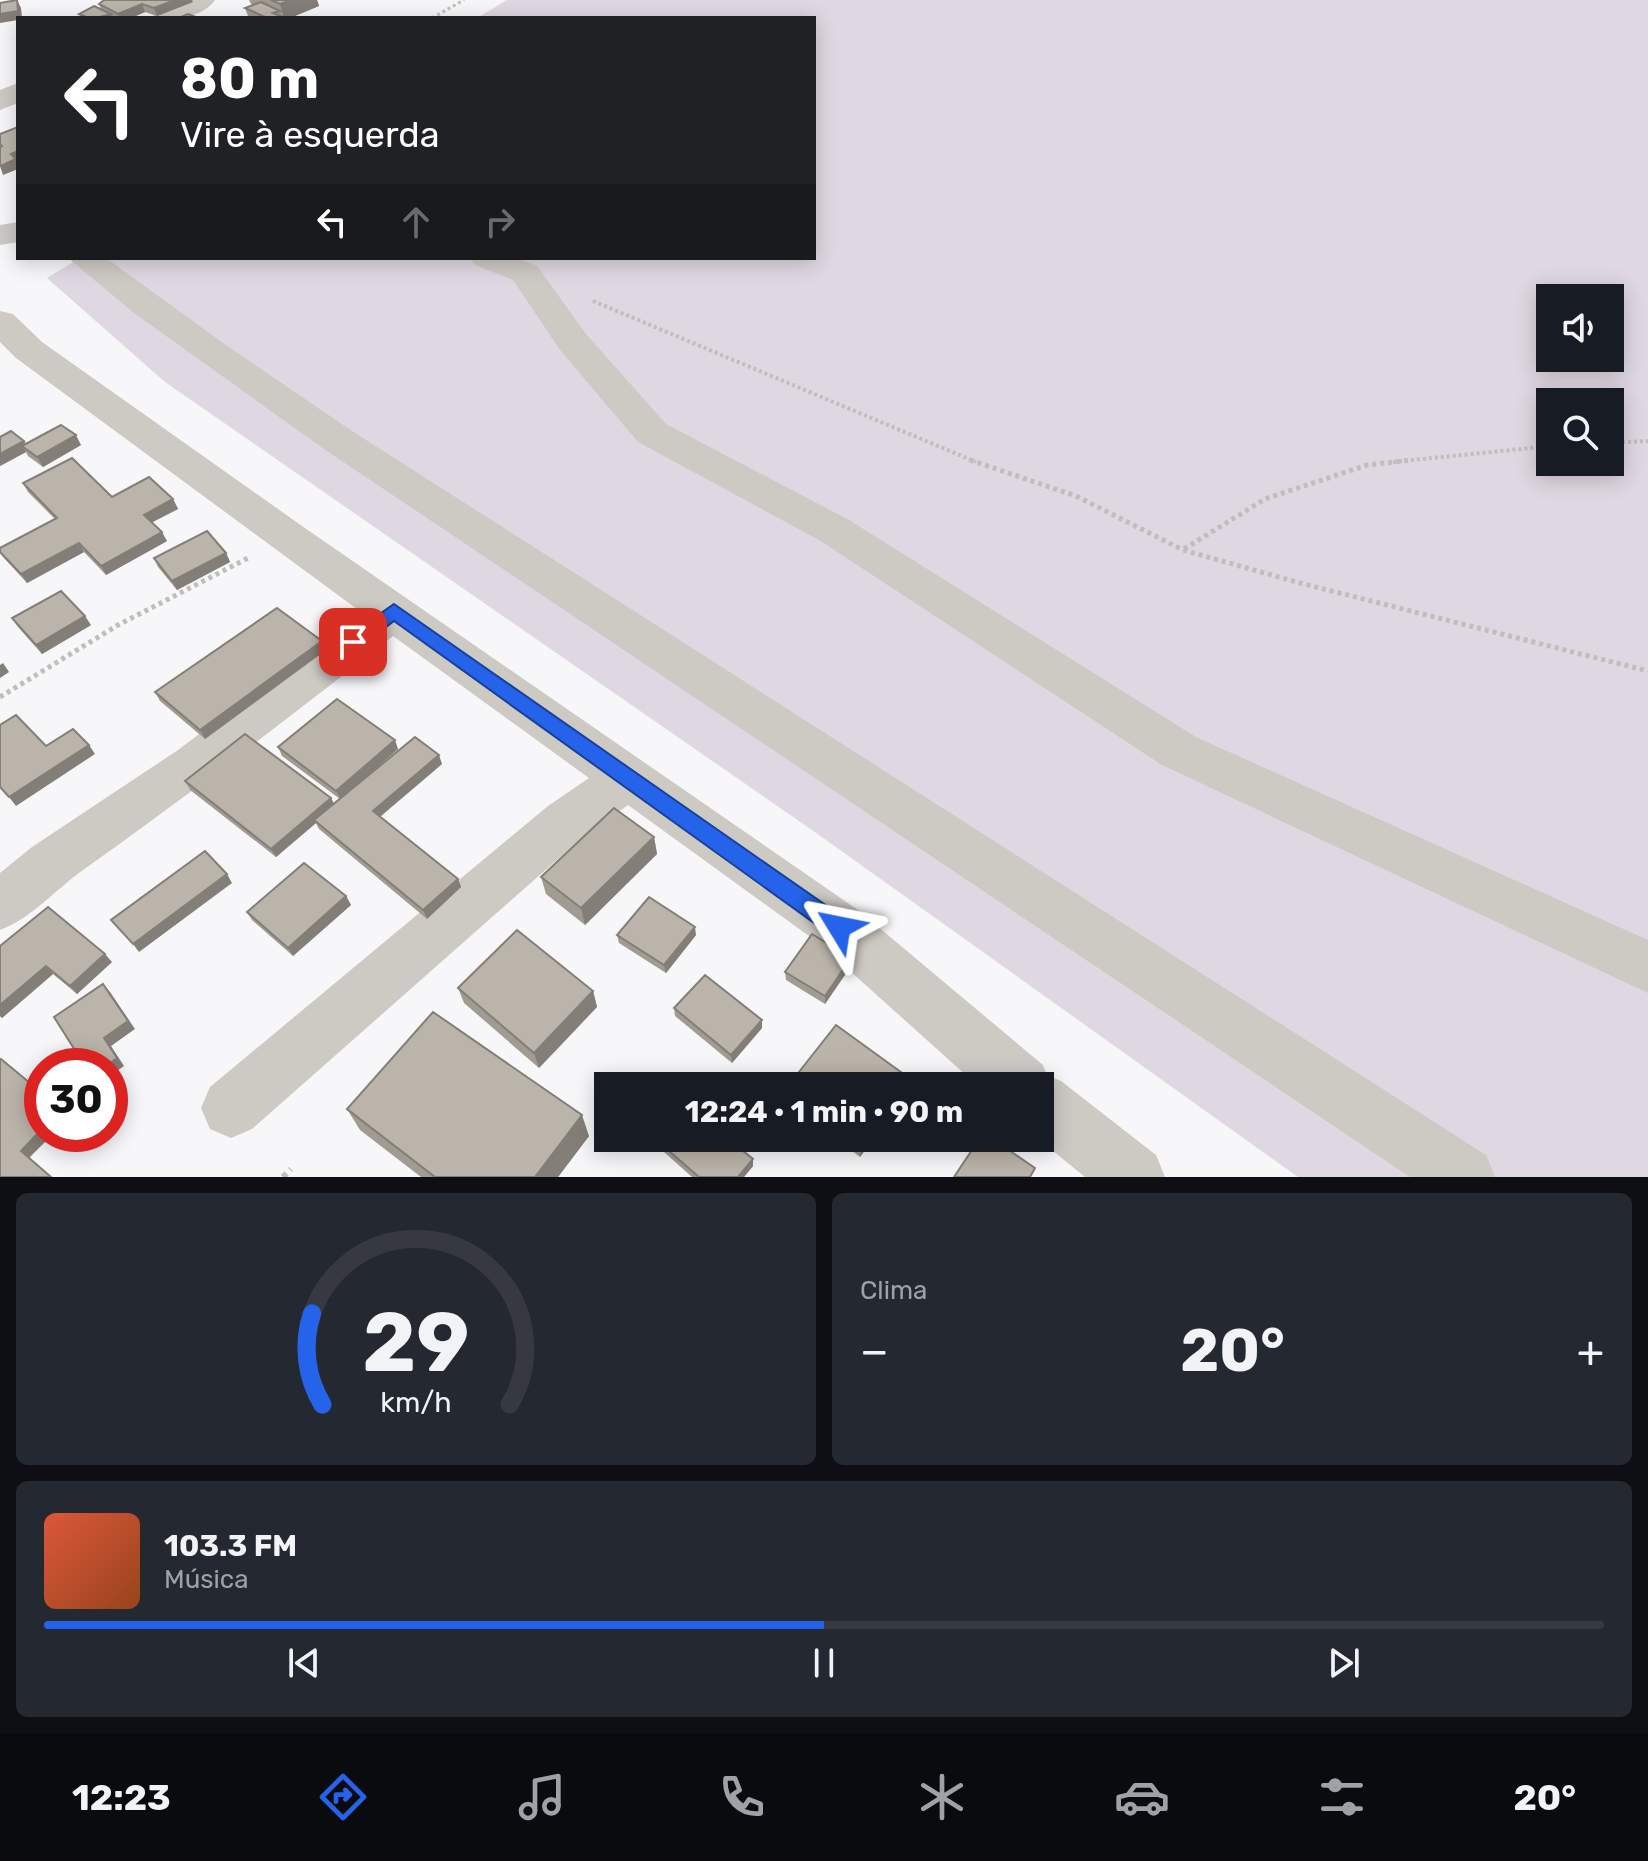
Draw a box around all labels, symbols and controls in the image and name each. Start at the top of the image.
text: 80 m [180,46,319,112]
icon: left [48,48,152,152]
text: Vire à esquerda [180,113,440,156]
icon: left [310,200,354,244]
icon: ahead [394,200,438,244]
icon: right [478,200,522,244]
map controls [1536,284,1624,476]
button: sound [1536,284,1624,372]
button: search [1536,388,1624,476]
pin [319,608,387,676]
icon: arrive [331,620,375,664]
position arrow [797,885,881,969]
speed limit sign: 30 [24,1048,128,1152]
text: 12:24 · 1 min · 90 m [685,1094,963,1130]
text: Clima [860,1275,927,1306]
text: 29 [362,1293,470,1392]
text: 20° [1180,1315,1285,1386]
text: − [860,1325,889,1377]
text: + [1577,1325,1604,1377]
text: km/h [380,1385,452,1419]
text: 103.3 FM [164,1528,297,1564]
text: Música [164,1564,249,1595]
icon: previous [282,1641,326,1685]
icon: pause [802,1641,846,1685]
icon: next [1322,1641,1366,1685]
icon: directions [315,1769,371,1825]
icon: music [514,1769,570,1825]
icon: phone [714,1769,770,1825]
icon: climate [914,1769,970,1825]
icon: car [1114,1769,1170,1825]
icon: filters [1314,1769,1370,1825]
text: 12:23 [72,1776,171,1819]
text: 20° [1513,1776,1576,1819]

